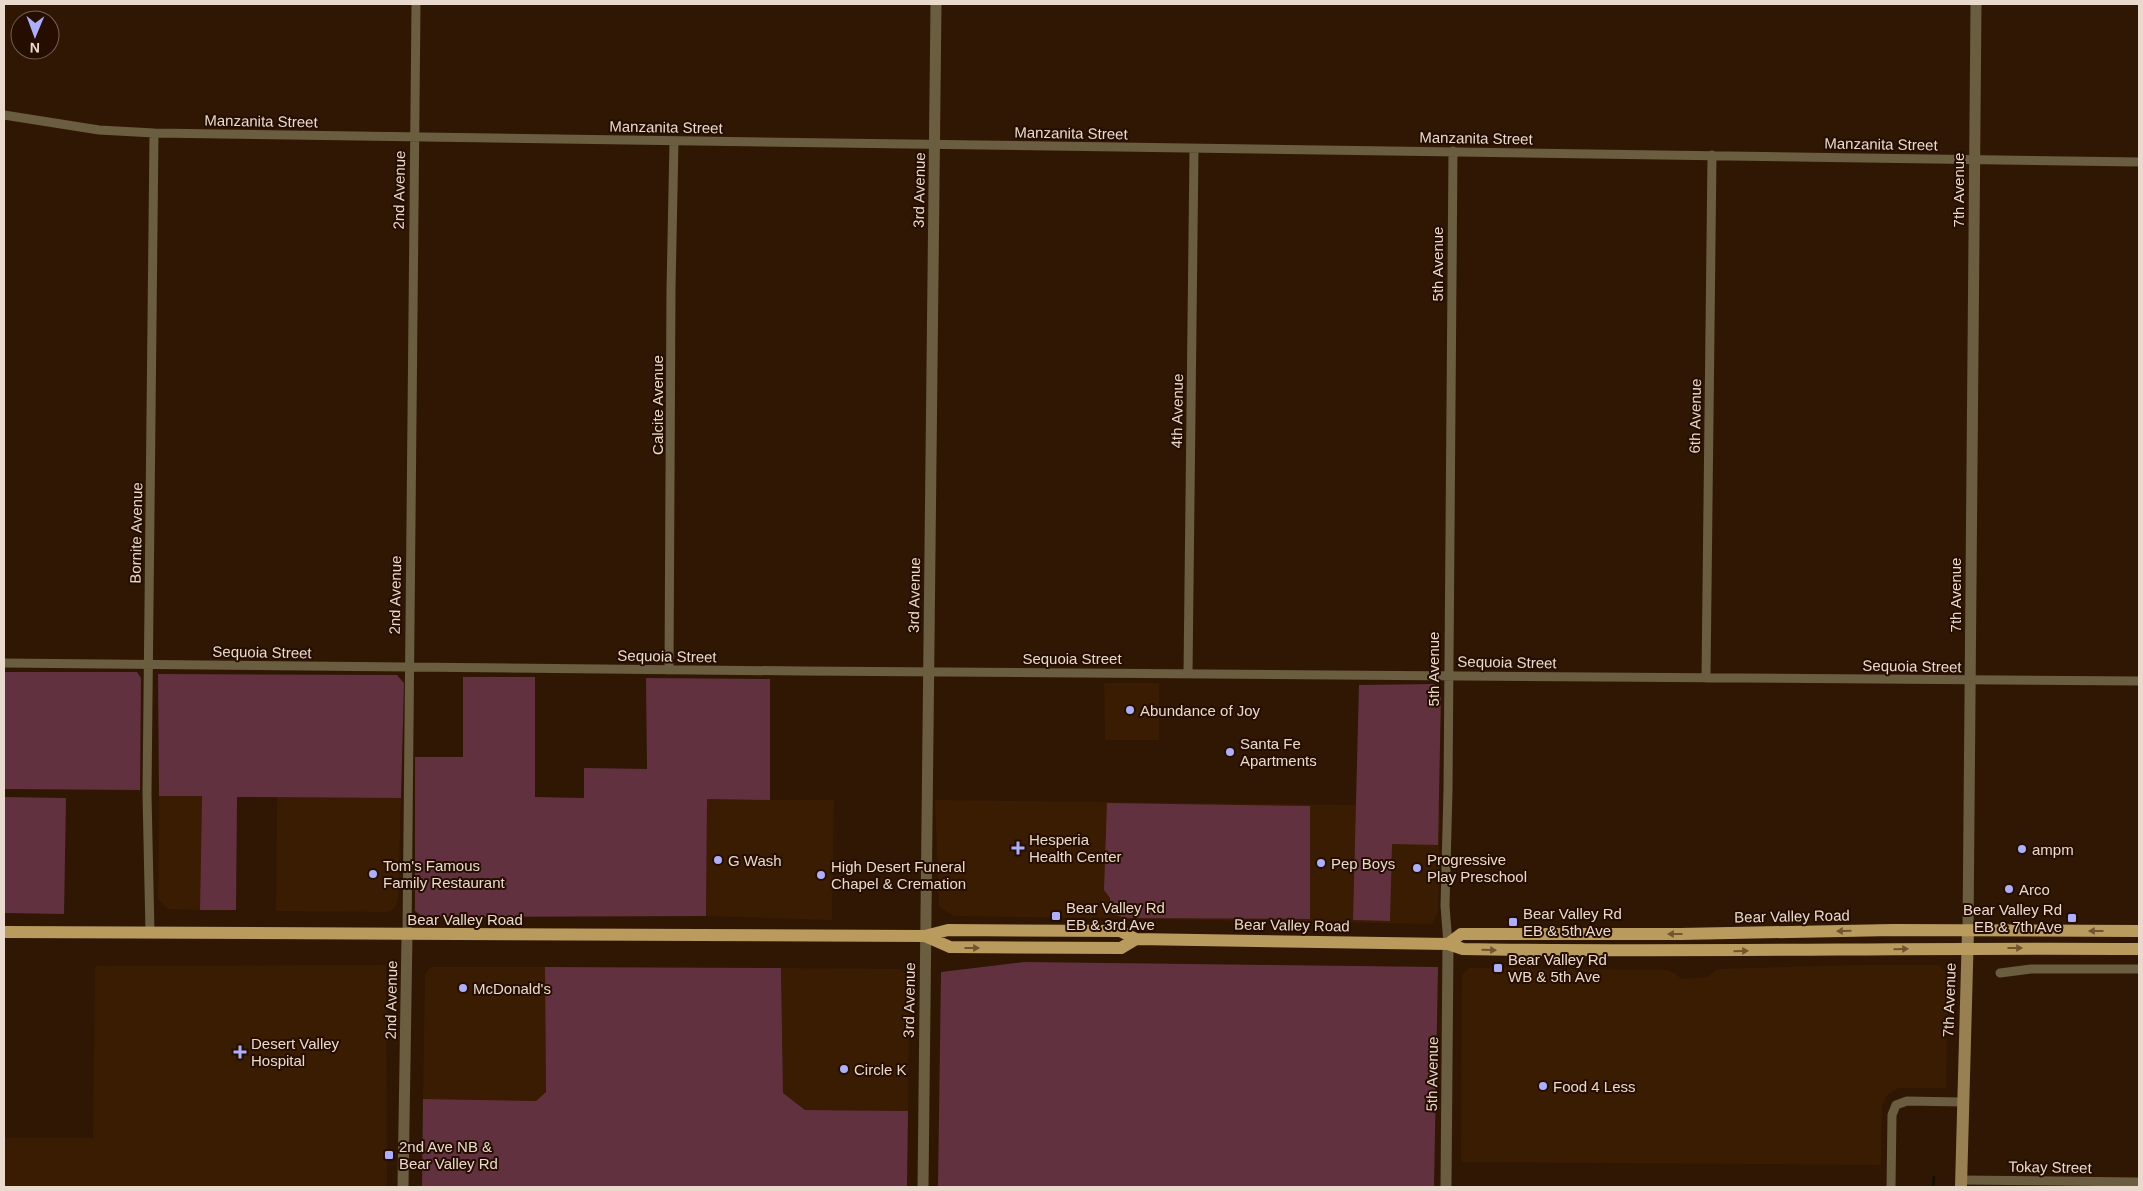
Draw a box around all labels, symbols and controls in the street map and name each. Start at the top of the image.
north arrow [10,10,60,60]
text: N [30,40,40,56]
street label: Manzanita Street [204,112,319,131]
street label: Manzanita Street [609,118,724,137]
street label: Manzanita Street [1014,124,1129,143]
street label: Manzanita Street [1419,129,1534,148]
street label: Manzanita Street [1824,135,1939,154]
street label: 2nd Avenue [390,150,408,230]
street label: 3rd Avenue [910,152,928,228]
street label: 7th Avenue [1950,153,1967,227]
street label: 5th Avenue [1429,227,1446,301]
street label: Calcite Avenue [649,355,666,455]
street label: 4th Avenue [1168,373,1186,449]
street label: 6th Avenue [1686,378,1704,454]
street label: Bornite Avenue [127,482,145,584]
street label: 2nd Avenue [386,555,404,635]
street label: 3rd Avenue [905,557,923,633]
street label: 7th Avenue [1947,558,1964,632]
street label: 5th Avenue [1425,632,1442,706]
street label: Sequoia Street [212,643,313,661]
street label: Sequoia Street [617,647,718,665]
street label: Sequoia Street [1022,650,1122,667]
street label: Sequoia Street [1457,653,1558,671]
street label: Sequoia Street [1862,657,1963,675]
place label: Abundance of Joy [1140,702,1261,719]
marker: Abundance of Joy [1124,704,1136,716]
place label: Santa Fe Apartments [1240,735,1317,769]
marker: Santa Fe Apartments [1224,746,1236,758]
place label: Hesperia Health Center [1029,831,1122,865]
marker: Hesperia Health Center [1011,841,1025,855]
place label: ampm [2032,841,2074,858]
marker: ampm [2016,843,2028,855]
place label: Progressive Play Preschool [1427,851,1527,885]
place label: G Wash [728,852,782,869]
marker: G Wash [712,854,724,866]
place label: Pep Boys [1331,855,1395,872]
place label: Tom's Famous Family Restaurant [383,857,506,891]
marker: Pep Boys [1315,857,1327,869]
place label: High Desert Funeral Chapel & Cremation [831,858,966,892]
marker: Progressive Play Preschool [1411,862,1423,874]
marker: Tom's Famous Family Restaurant [367,868,379,880]
marker: High Desert Funeral Chapel & Cremation [815,869,827,881]
place label: Arco [2019,881,2050,898]
marker: Arco [2003,883,2015,895]
place label: Bear Valley Rd EB & 3rd Ave [1066,899,1165,933]
place label: Bear Valley Rd EB & 7th Ave [1963,901,2062,935]
place label: Bear Valley Rd EB & 5th Ave [1523,905,1622,939]
street label: Bear Valley Road [1734,906,1850,926]
marker: Bear Valley Rd EB & 3rd Ave [1050,910,1062,922]
street label: Bear Valley Road [407,911,523,928]
marker: Bear Valley Rd EB & 7th Ave [2066,912,2078,924]
street label: Bear Valley Road [1234,915,1350,935]
marker: Bear Valley Rd EB & 5th Ave [1507,916,1519,928]
one-way arrow [1836,927,1852,935]
one-way arrow [2088,927,2104,935]
one-way arrow [1667,930,1683,938]
one-way arrow [964,944,980,952]
one-way arrow [1893,944,1909,952]
one-way arrow [2008,944,2024,952]
one-way arrow [1481,946,1497,954]
one-way arrow [1733,947,1749,955]
place label: Bear Valley Rd WB & 5th Ave [1508,951,1607,985]
street label: 2nd Avenue [382,960,400,1040]
street label: 3rd Avenue [900,962,918,1038]
marker: Bear Valley Rd WB & 5th Ave [1492,962,1504,974]
street label: 7th Avenue [1939,962,1959,1038]
place label: McDonald's [473,980,551,997]
marker: McDonald's [457,982,469,994]
place label: Desert Valley Hospital [251,1035,340,1069]
street label: 5th Avenue [1423,1036,1441,1112]
marker: Desert Valley Hospital [233,1045,247,1059]
place label: Circle K [854,1061,907,1078]
marker: Circle K [838,1063,850,1075]
place label: Food 4 Less [1553,1078,1636,1095]
marker: Food 4 Less [1537,1080,1549,1092]
place label: 2nd Ave NB & Bear Valley Rd [399,1138,498,1172]
marker: 2nd Ave NB & Bear Valley Rd [383,1149,395,1161]
street label: Tokay Street [2008,1158,2093,1176]

